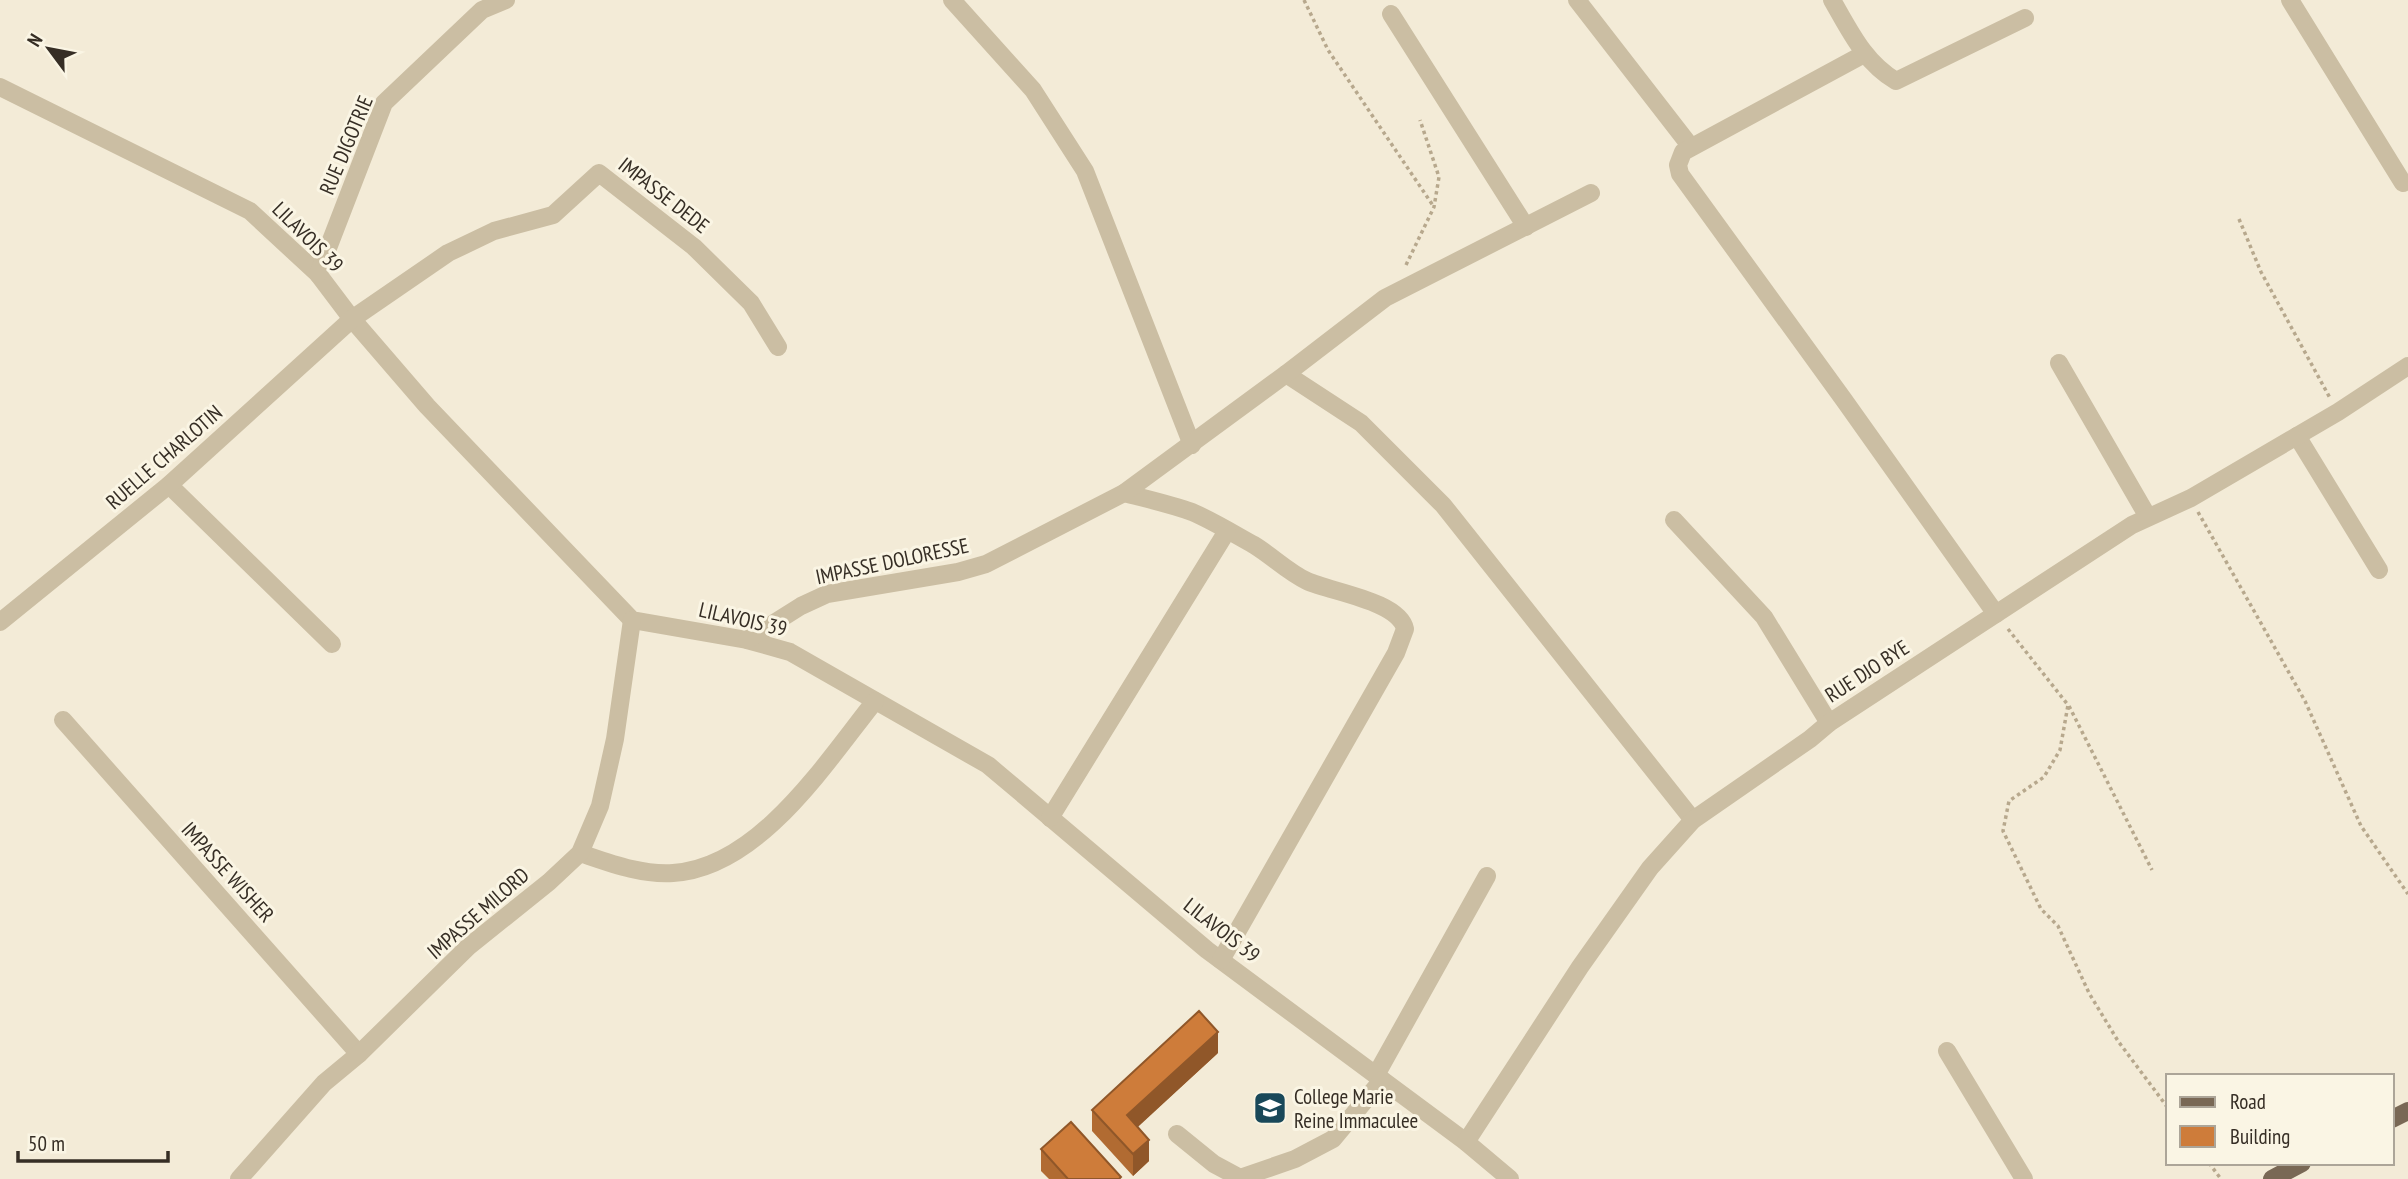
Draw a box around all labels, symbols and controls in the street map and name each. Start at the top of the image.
north arrow [14,14,84,84]
text: N [22,29,47,51]
street label: RUE DIGOTRIE [313,91,379,199]
street label: IMPASSE DEDE [613,151,715,239]
street label: LILAVOIS 39 [267,196,349,278]
street label: RUELLE CHARLOTIN [100,399,228,515]
street label: IMPASSE DOLORESSE [813,532,971,590]
street label: LILAVOIS 39 [696,596,790,642]
street label: RUE DJO BYE [1820,634,1914,708]
street label: IMPASSE WISHER [176,816,280,928]
street label: IMPASSE MILORD [421,861,535,965]
street label: LILAVOIS 39 [1178,892,1266,968]
legend [2166,1074,2394,1165]
place label: College Marie Reine Immaculee [1294,1083,1418,1134]
text: Road [2230,1088,2266,1115]
school or university icon: College Marie Reine Immaculee [1251,1089,1289,1127]
scale bar [18,1120,168,1164]
text: Building [2230,1123,2290,1150]
text: 50 m [28,1130,65,1157]

